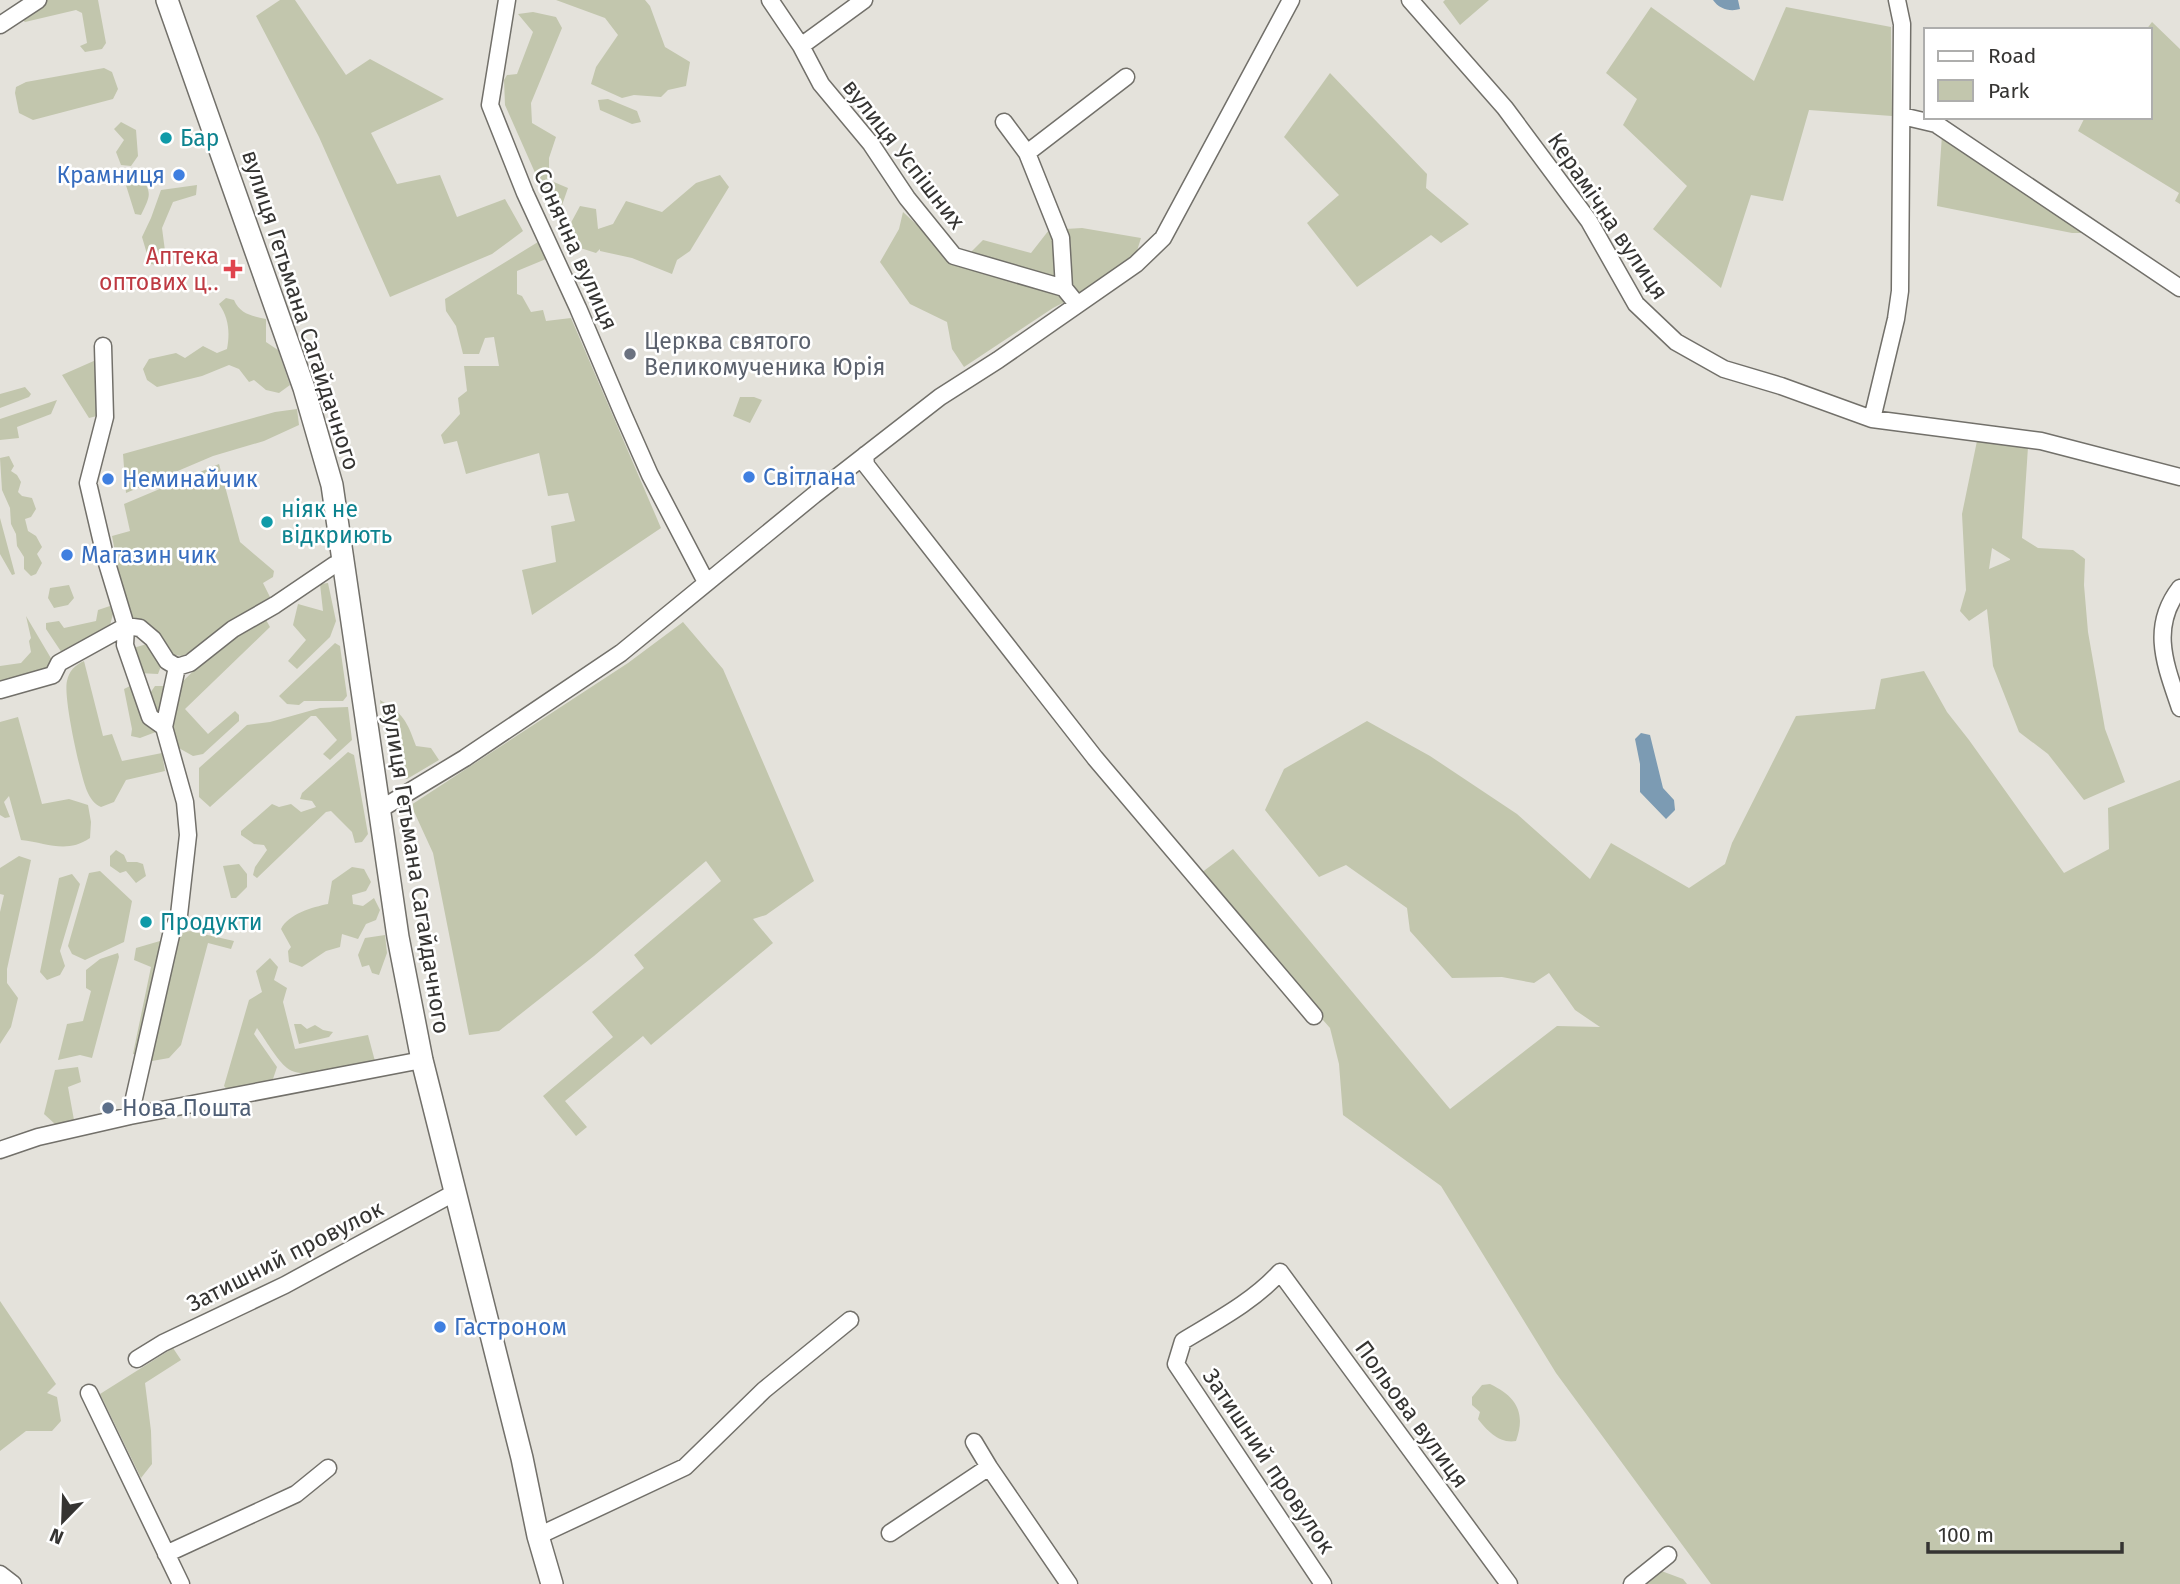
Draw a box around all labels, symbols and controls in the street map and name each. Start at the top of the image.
legend [1924,28,2152,119]
text: Road [1988,43,2036,69]
street label: вулиця Успішних [837,73,972,235]
text: Park [1988,78,2030,104]
place label: Бар [180,124,220,152]
street label: Керамічна вулиця [1542,127,1674,305]
marker: Бар [158,130,174,146]
street label: вулиця Гетьмана Сагайдачного [236,146,366,474]
place label: Крамниця [57,161,165,189]
street label: Сонячна вулиця [528,164,624,334]
marker: Крамниця [171,167,187,183]
place label: Аптека оптових ц‥ [99,242,219,296]
marker: Аптека оптових ц‥ [225,261,241,277]
place label: Церква святого Великомученика Юрія [644,327,886,381]
marker: Церква святого Великомученика Юрія [622,346,638,362]
place label: Світлана [763,463,856,491]
place label: Неминайчик [122,465,258,493]
marker: Світлана [741,469,757,485]
marker: Неминайчик [100,471,116,487]
place label: ніяк не відкриють [281,495,393,549]
marker: ніяк не відкриють [259,514,275,530]
place label: Магазин чик [81,541,216,569]
marker: Магазин чик [59,547,75,563]
street label: вулиця Гетьмана Сагайдачного [376,700,456,1036]
place label: Продукти [160,908,263,936]
marker: Продукти [138,914,154,930]
place label: Нова Пошта [122,1094,252,1122]
marker: Нова Пошта [100,1100,116,1116]
street label: Затишний провулок [182,1194,388,1318]
place label: Гастроном [454,1313,567,1341]
marker: Гастроном [432,1319,448,1335]
street label: Польова вулиця [1349,1335,1475,1493]
street label: Затишний провулок [1197,1363,1341,1559]
north arrow [28,1486,98,1556]
scale bar [1928,1510,2122,1554]
text: 100 m [1938,1522,1994,1548]
text: N [46,1523,67,1549]

